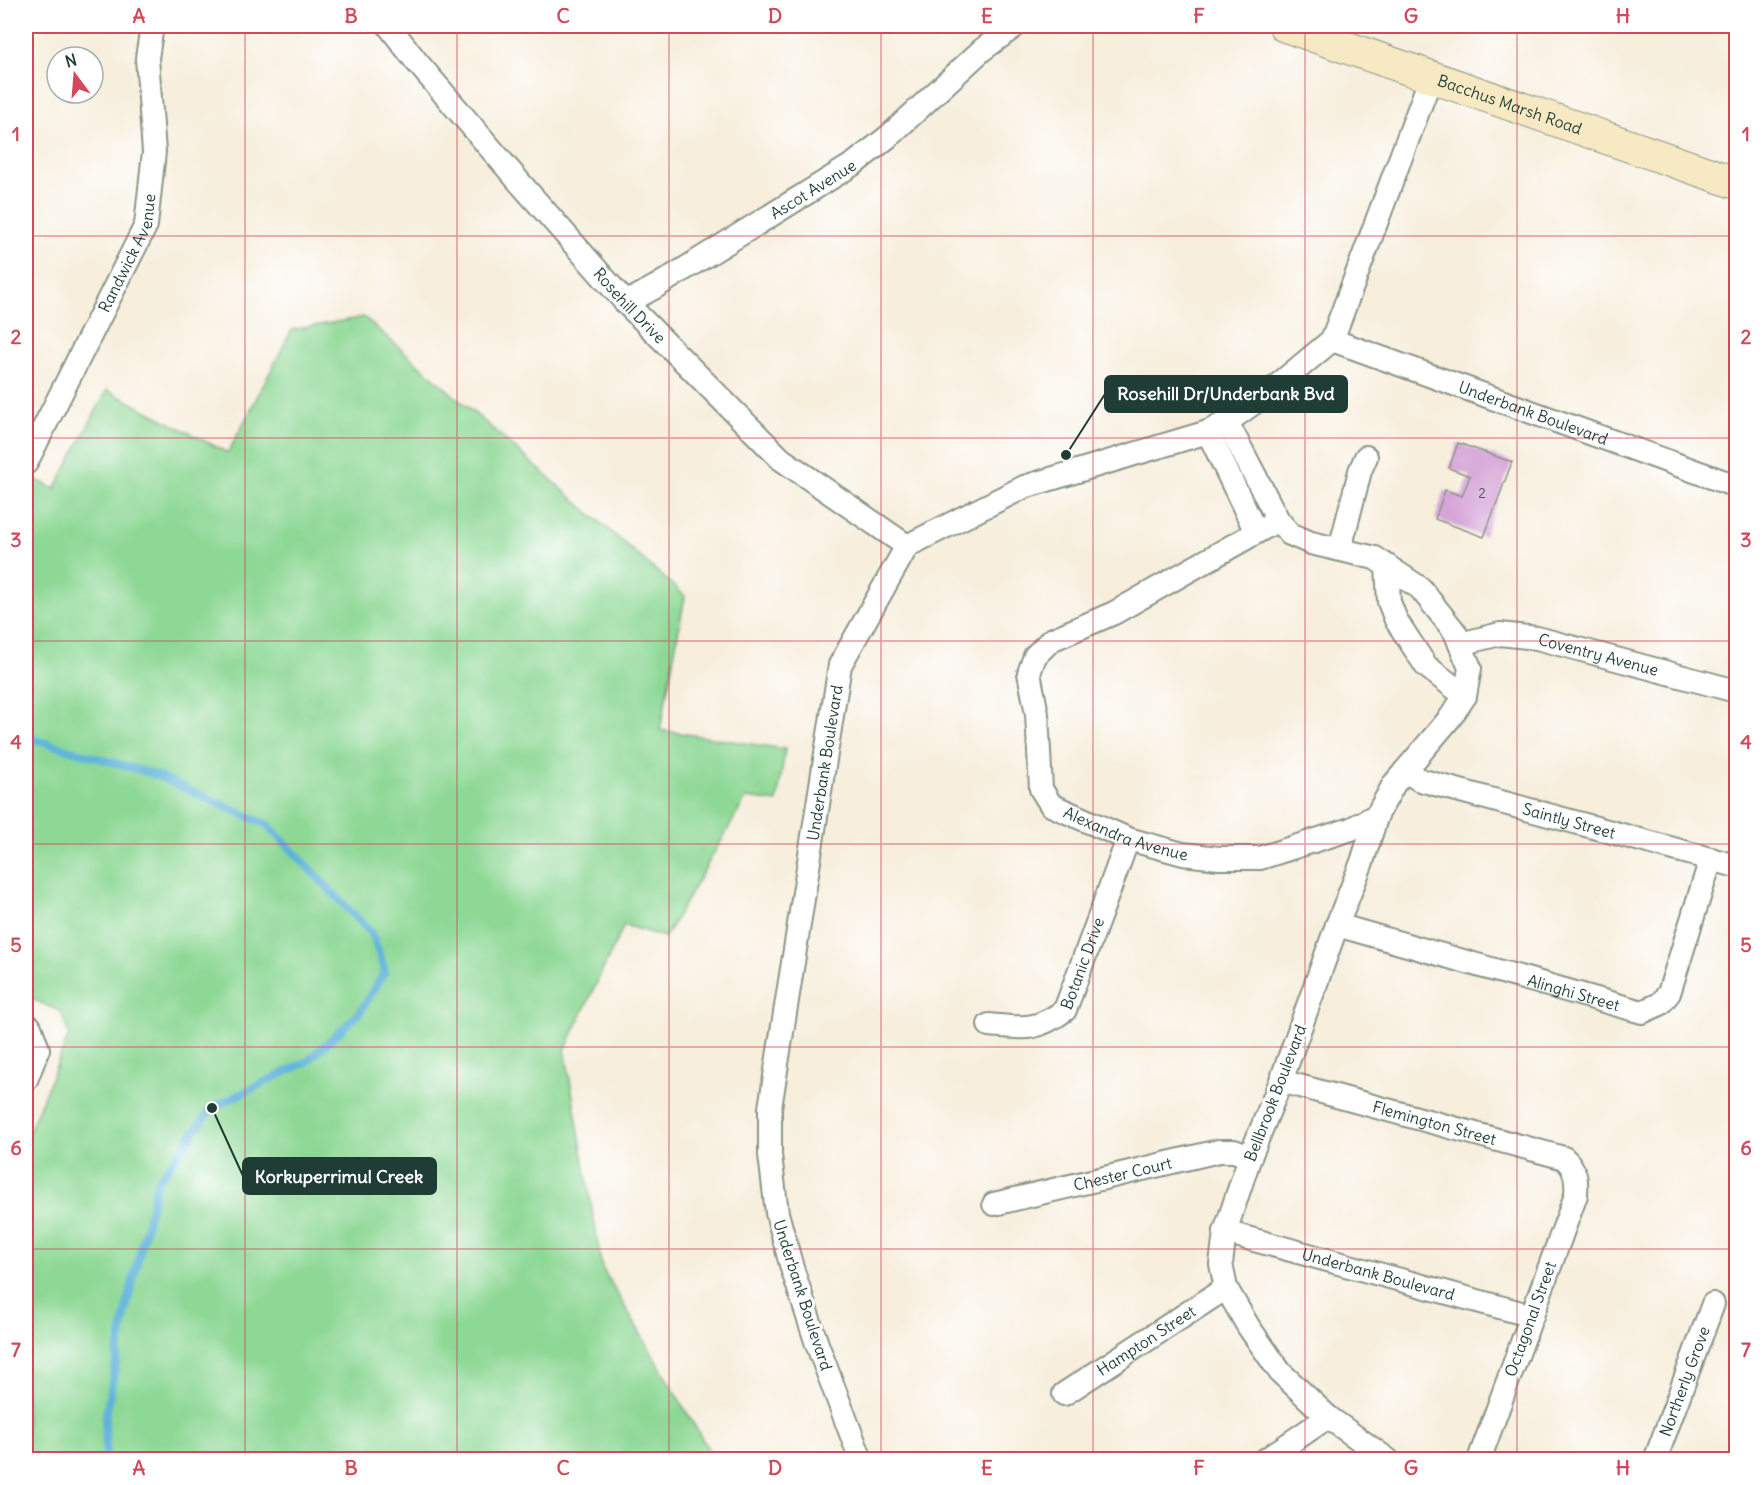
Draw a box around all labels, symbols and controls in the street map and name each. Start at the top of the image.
text: A [133,3,146,28]
text: B [344,3,358,28]
text: C [556,3,570,28]
text: D [768,3,782,28]
text: E [981,3,993,28]
text: F [1193,3,1205,28]
text: G [1404,3,1418,28]
text: H [1616,3,1630,28]
north arrow [45,45,105,105]
text: N [63,49,79,72]
street label: Bacchus Marsh Road [1435,70,1585,139]
text: 1 [12,121,20,146]
text: 1 [1742,121,1750,146]
street label: Ascot Avenue [766,155,860,223]
street label: Randwick Avenue [94,193,159,316]
street label: Rosehill Drive [589,263,670,347]
text: 2 [11,324,22,349]
text: 2 [1741,324,1752,349]
callout: Rosehill Dr/Underbank Bvd [1105,376,1347,412]
street label: Underbank Boulevard [1456,377,1611,449]
text: Rosehill Dr/Underbank Bvd [1117,382,1335,405]
house number: 2 [1478,484,1486,502]
text: 3 [10,527,22,552]
text: 3 [1740,527,1752,552]
street label: Coventry Avenue [1536,629,1661,680]
street label: Underbank Boulevard [802,683,847,842]
text: 4 [10,729,22,754]
text: 4 [1740,729,1752,754]
street label: Saintly Street [1520,798,1618,843]
street label: Alexandra Avenue [1061,802,1189,864]
street label: Botanic Drive [1056,915,1108,1012]
text: 5 [10,932,22,957]
text: 5 [1740,932,1752,957]
street label: Alinghi Street [1525,970,1623,1015]
street label: Bellbrook Boulevard [1240,1022,1310,1164]
street label: Flemington Street [1370,1096,1499,1149]
text: 6 [10,1135,22,1160]
text: 6 [1740,1135,1752,1160]
street label: Chester Court [1071,1152,1174,1195]
callout: Korkuperrimul Creek [243,1158,436,1194]
text: Korkuperrimul Creek [255,1165,423,1188]
street label: Underbank Boulevard [769,1217,837,1373]
street label: Underbank Boulevard [1300,1244,1457,1304]
street label: Octagonal Street [1500,1258,1560,1379]
street label: Hampton Street [1093,1300,1200,1380]
street label: Northerly Grove [1655,1323,1714,1439]
text: 7 [11,1337,21,1362]
text: 7 [1741,1337,1751,1362]
text: A [133,1455,146,1480]
text: B [344,1455,358,1480]
text: C [556,1455,570,1480]
text: D [768,1455,782,1480]
text: E [981,1455,993,1480]
text: F [1193,1455,1205,1480]
text: G [1404,1455,1418,1480]
text: H [1616,1455,1630,1480]

